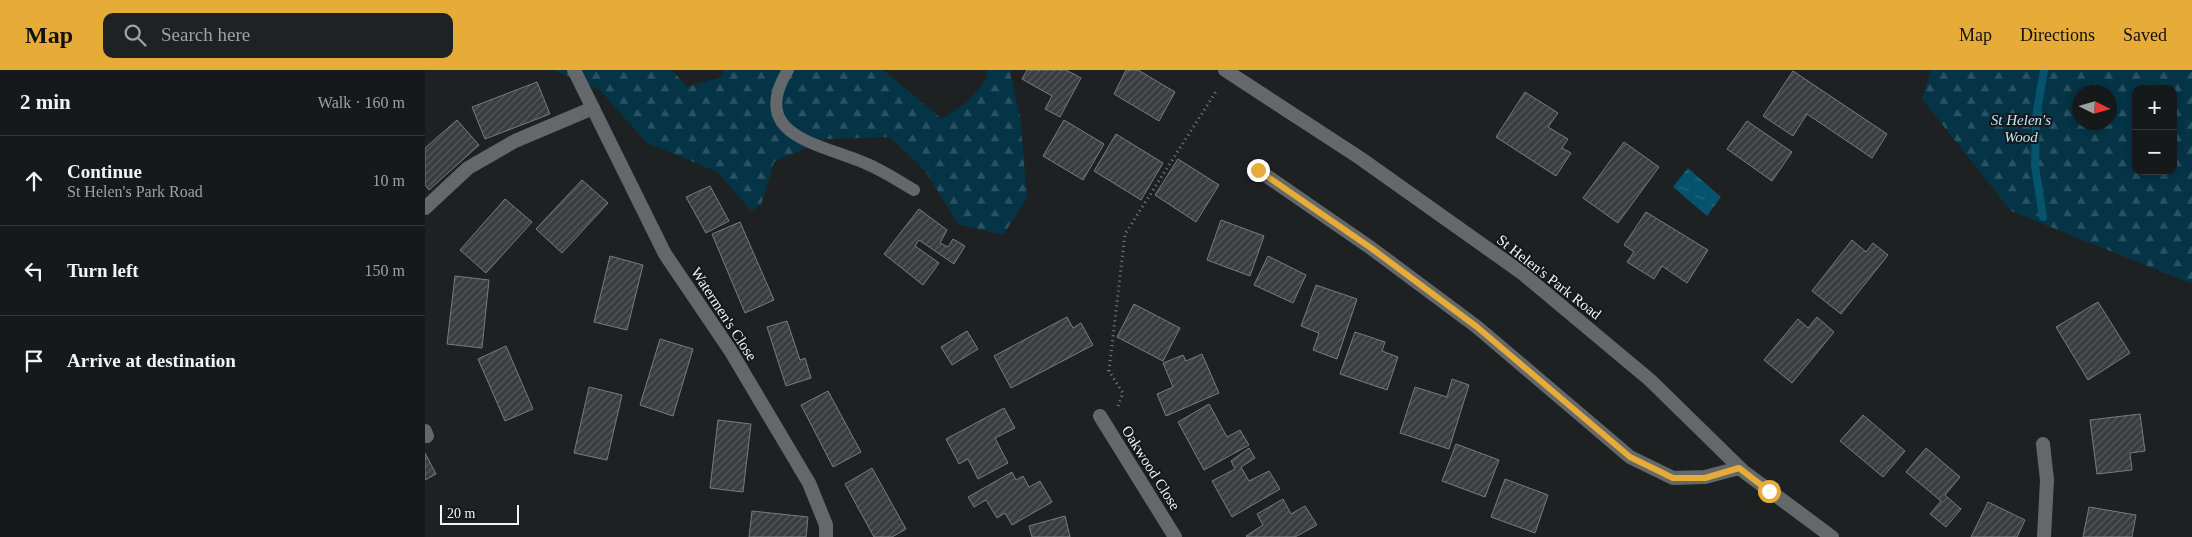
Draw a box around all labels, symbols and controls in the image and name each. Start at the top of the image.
search box [103,13,453,58]
icon: search [121,21,149,49]
text: Map [25,22,73,48]
text: Search here [161,24,250,45]
text: Map [1959,25,1992,45]
text: Directions [2020,25,2095,45]
text: Saved [2123,25,2167,45]
north arrow [2072,85,2117,130]
map controls [2132,85,2177,175]
button: + [2132,85,2177,130]
text: 2 min [20,90,71,114]
text: Walk · 160 m [318,94,405,111]
park label: St Helen's Wood [1991,112,2051,145]
button: − [2132,130,2177,175]
route end [1247,159,1270,182]
text: Continue [67,161,142,182]
icon: ahead [20,167,48,195]
text: 10 m [373,172,405,189]
text: St Helen's Park Road [67,183,203,200]
street label: St Helen's Park Road [1494,232,1604,323]
icon: left [20,257,48,285]
text: Turn left [67,260,139,281]
text: 150 m [365,262,405,279]
street label: Watermen's Close [688,264,760,364]
icon: arrive [20,347,48,375]
text: Arrive at destination [67,350,236,371]
street label: Oakwood Close [1119,423,1183,513]
route start [1758,480,1781,503]
scale bar [440,502,519,525]
text: 20 m [447,506,475,521]

